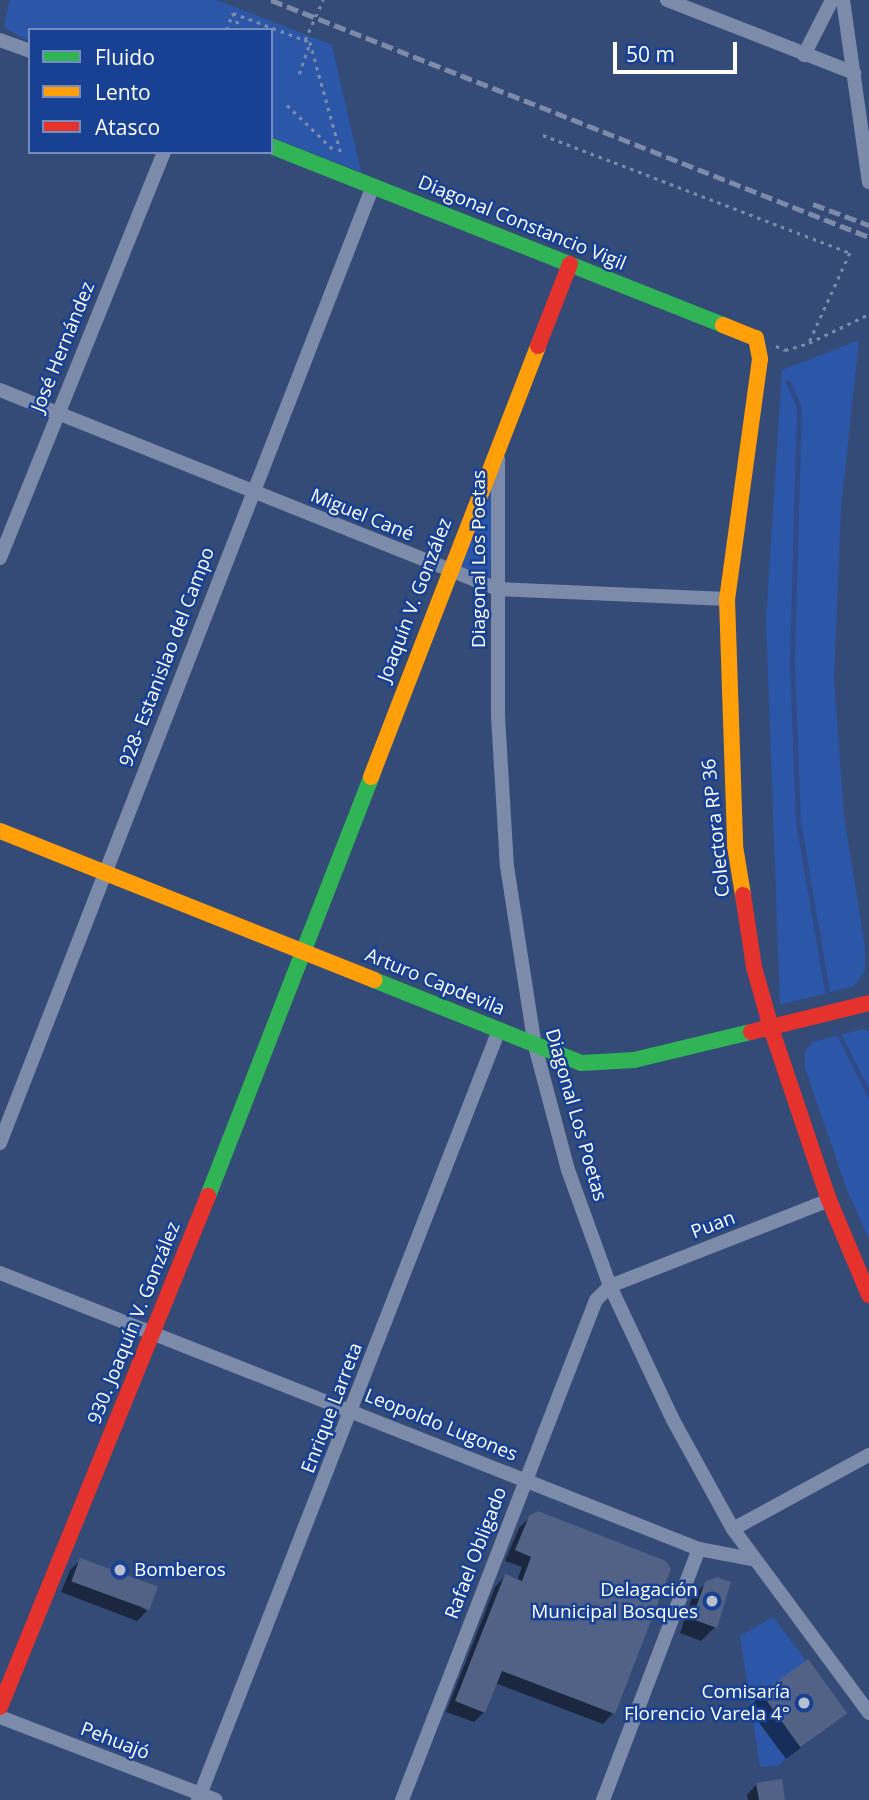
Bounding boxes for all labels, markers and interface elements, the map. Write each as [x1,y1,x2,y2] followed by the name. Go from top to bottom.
[28,28,273,154] legend
[617,28,741,72] scale bar
[626,40,675,68] text: 50 m
[95,43,155,71] text: Fluido
[95,78,151,106] text: Lento
[95,113,160,141] text: Atasco
[415,171,629,275] street label: Diagonal Constancio Vigil
[26,278,100,416] street label: José Hernández
[468,470,490,648] street label: Diagonal Los Poetas
[307,484,417,546] street label: Miguel Cané
[373,515,457,685] street label: Joaquín V. González
[115,544,219,770] street label: 928- Estanislao del Campo
[697,758,735,898] street label: Colectora RP 36
[362,944,508,1020] street label: Arturo Capdevila
[540,1026,612,1204] street label: Diagonal Los Poetas
[688,1206,738,1244] street label: Puan
[83,1218,185,1428] street label: 930. Joaquín V. González
[297,1340,367,1476] street label: Enrique Larreta
[361,1384,521,1466] street label: Leopoldo Lugones
[440,1484,512,1622] street label: Rafael Obligado
[134,1559,226,1581] place label: Bomberos
[112,1562,128,1578] marker: Bomberos
[531,1579,698,1623] place label: Delagación Municipal Bosques
[704,1593,720,1609] marker: Delagación Municipal Bosques
[624,1681,790,1725] place label: Comisaría Florencio Varela 4°
[796,1695,812,1711] marker: Comisaría Florencio Varela 4°
[77,1717,153,1765] street label: Pehuajó

